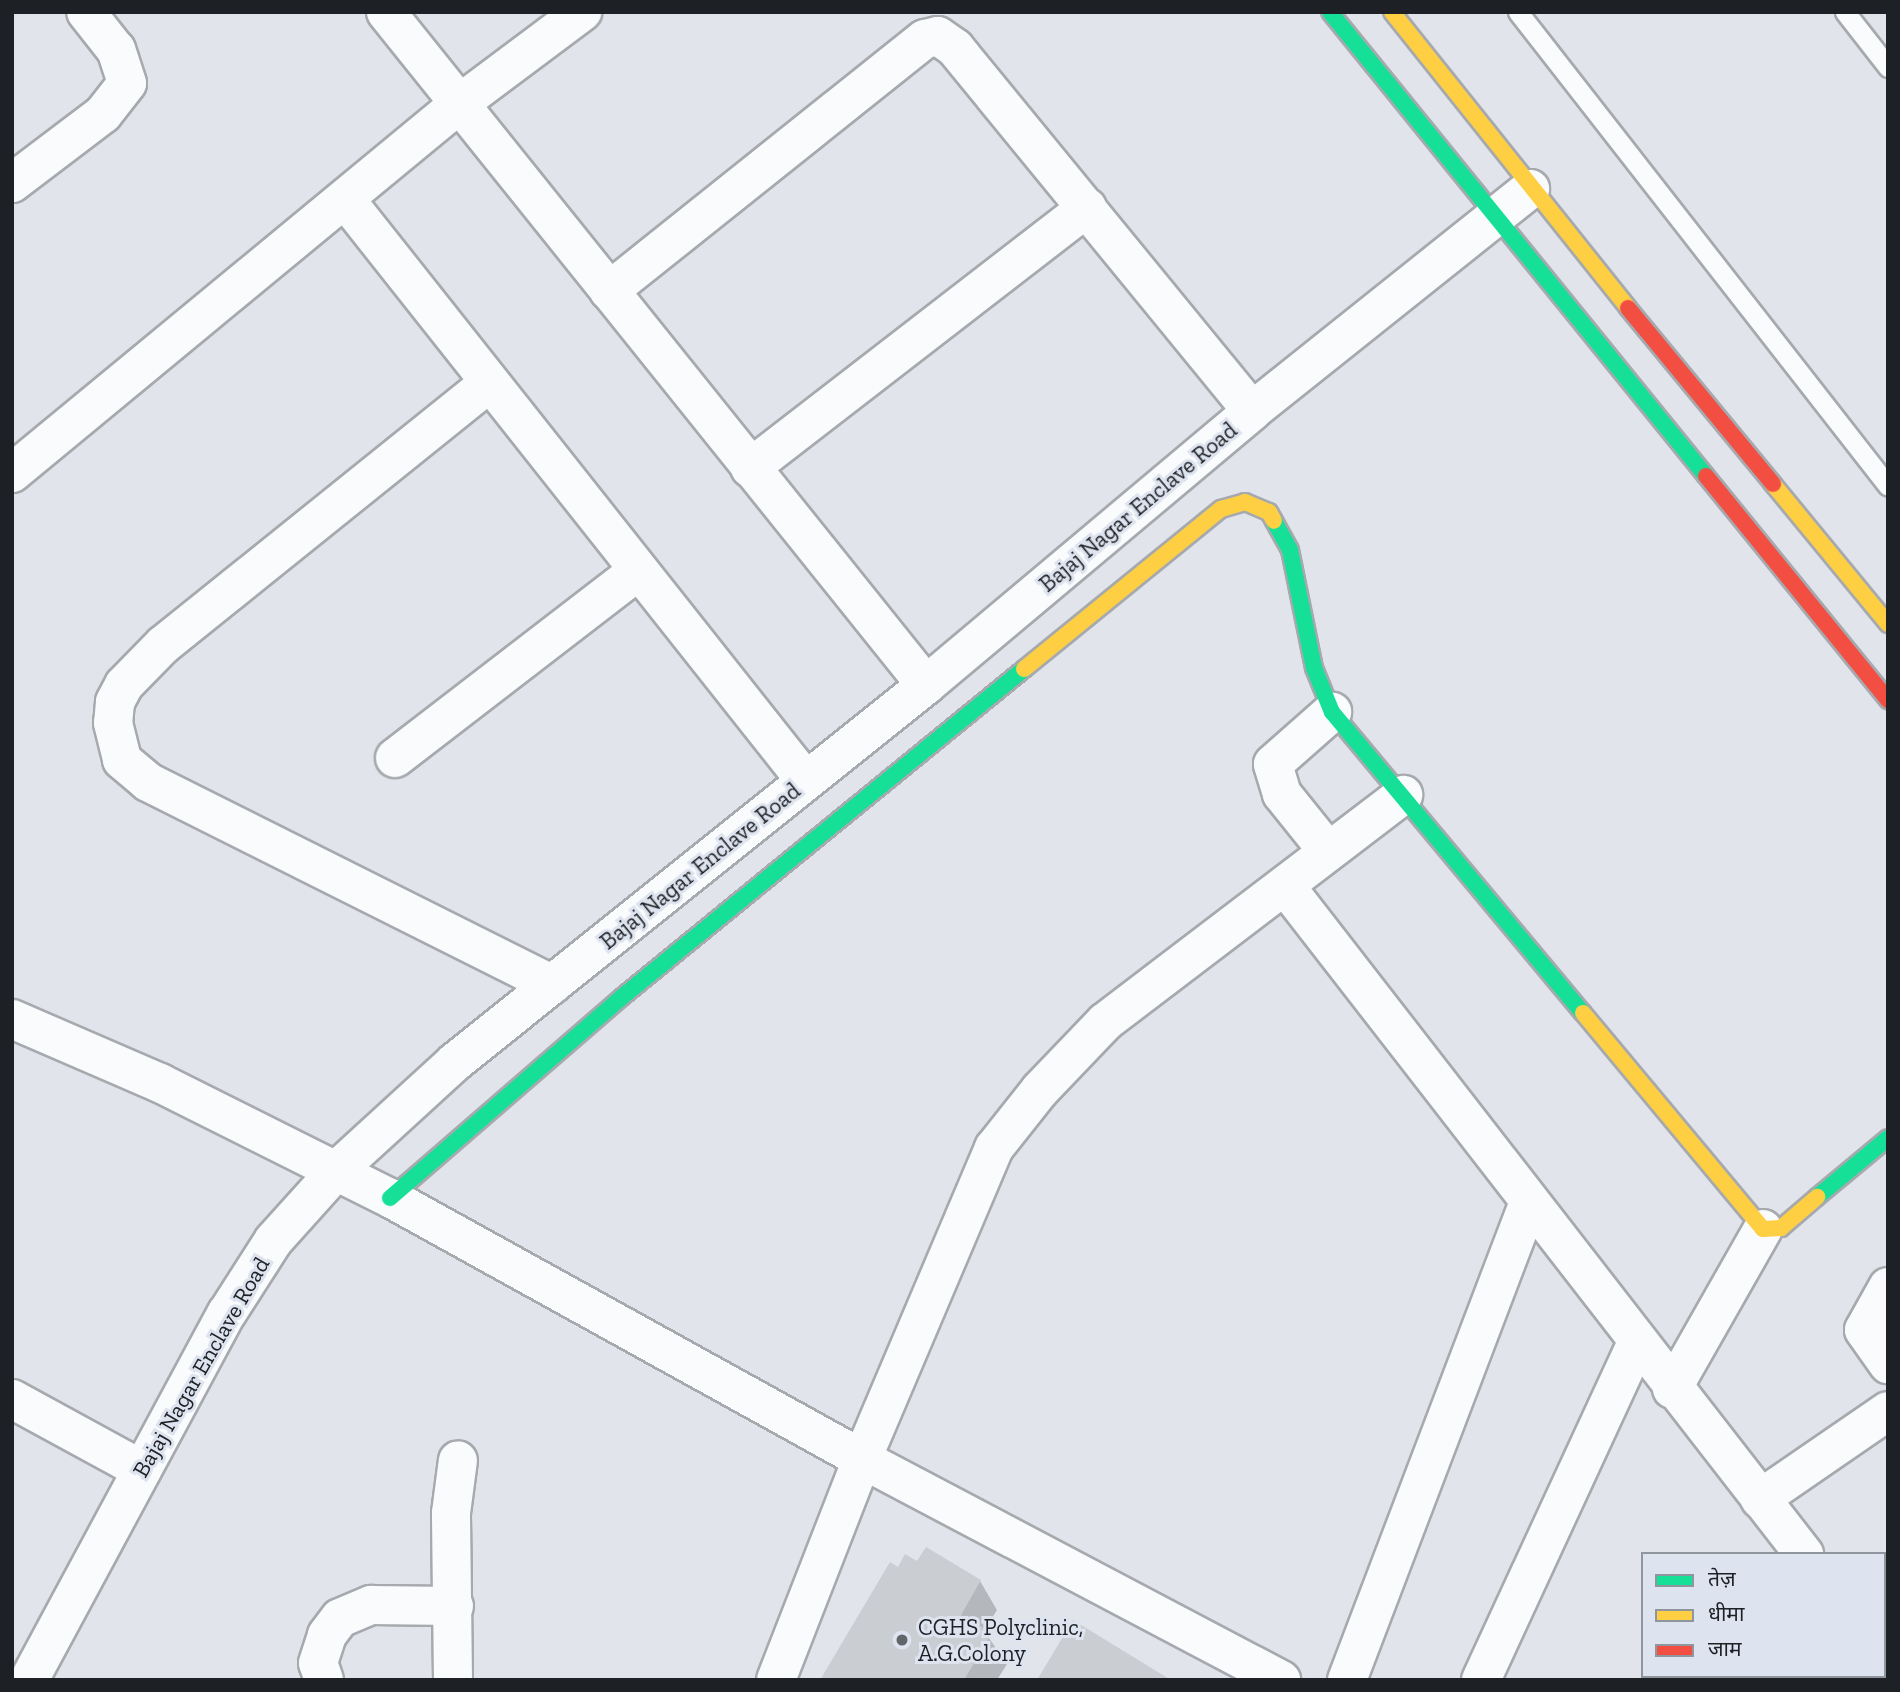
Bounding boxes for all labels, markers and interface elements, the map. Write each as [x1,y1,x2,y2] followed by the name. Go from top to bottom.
[1033,416,1243,598] street label: Bajaj Nagar Enclave Road
[594,777,806,955] street label: Bajaj Nagar Enclave Road
[127,1252,275,1482] street label: Bajaj Nagar Enclave Road
[1641,1552,1886,1678] legend
[1708,1566,1736,1591] text: तेज़
[1708,1601,1744,1626] text: धीमा
[918,1613,1083,1667] place label: CGHS Polyclinic, A.G.Colony
[892,1630,912,1650] marker: CGHS Polyclinic, A.G.Colony
[1708,1636,1742,1661] text: जाम

